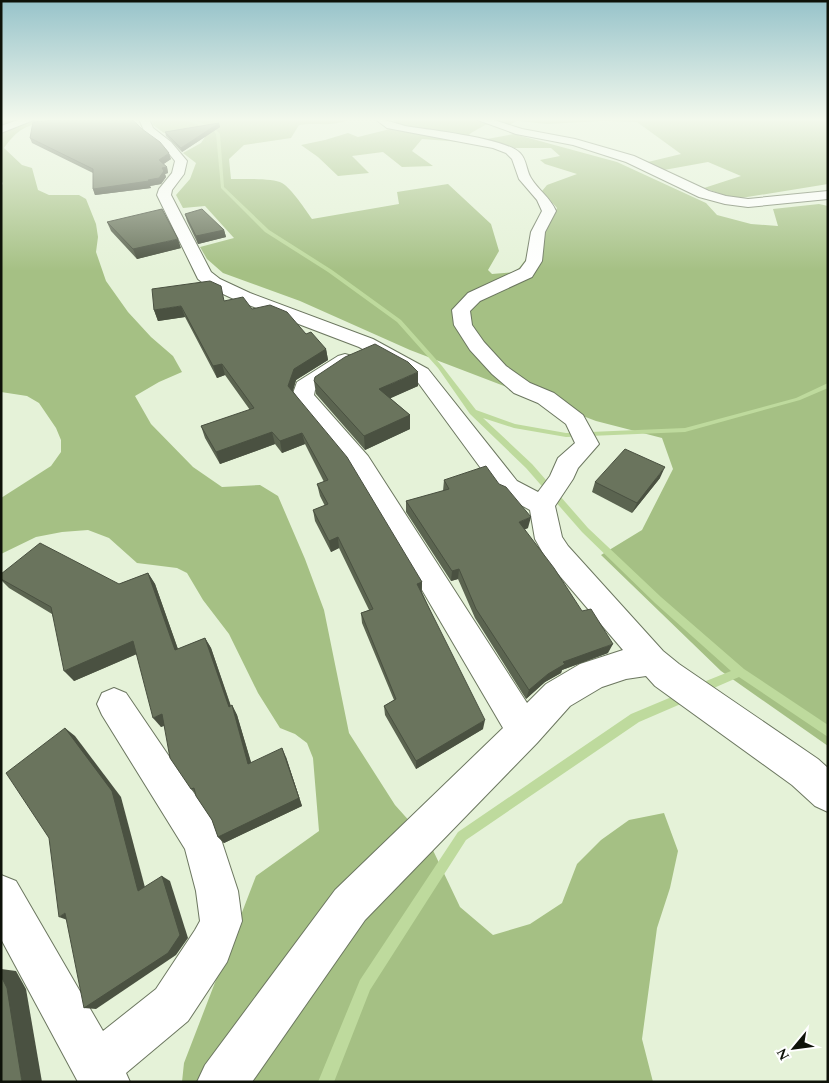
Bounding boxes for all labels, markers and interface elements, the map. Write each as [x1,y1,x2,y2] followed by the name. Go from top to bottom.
[769,1023,819,1073] north arrow
[771,1044,795,1064] text: N

